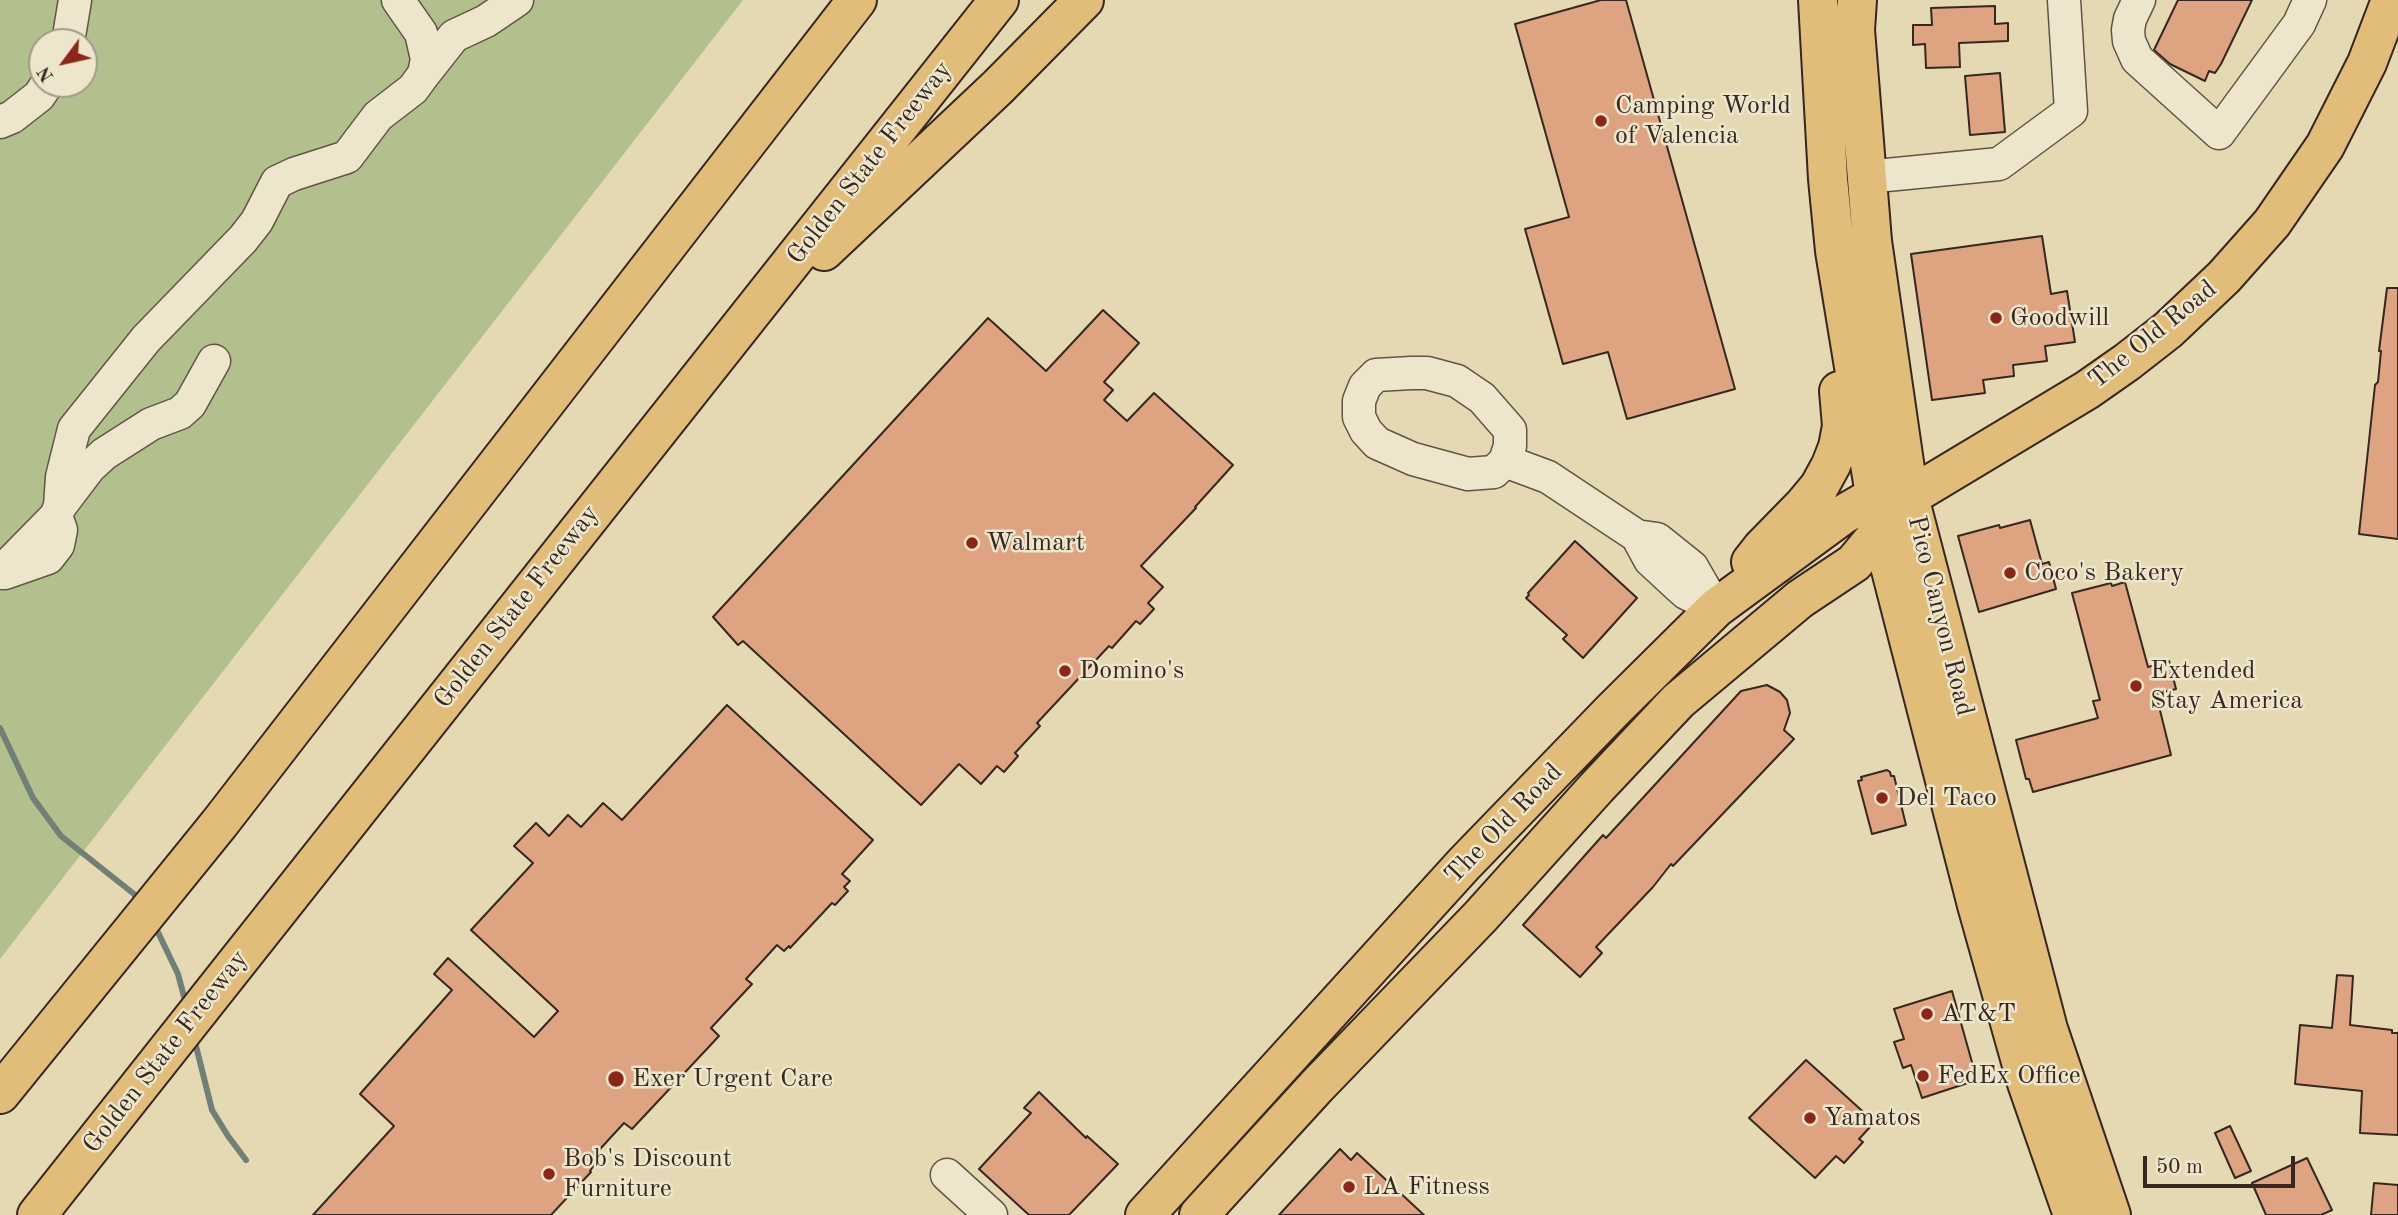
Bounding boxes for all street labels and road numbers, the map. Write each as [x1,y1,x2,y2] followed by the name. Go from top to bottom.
[781,55,959,271] street label: Golden State Freeway
[2083,274,2223,396] street label: The Old Road
[428,499,606,715] street label: Golden State Freeway
[1900,513,1980,719] street label: Pico Canyon Road
[1439,757,1569,891] street label: The Old Road
[77,944,255,1160] street label: Golden State Freeway

